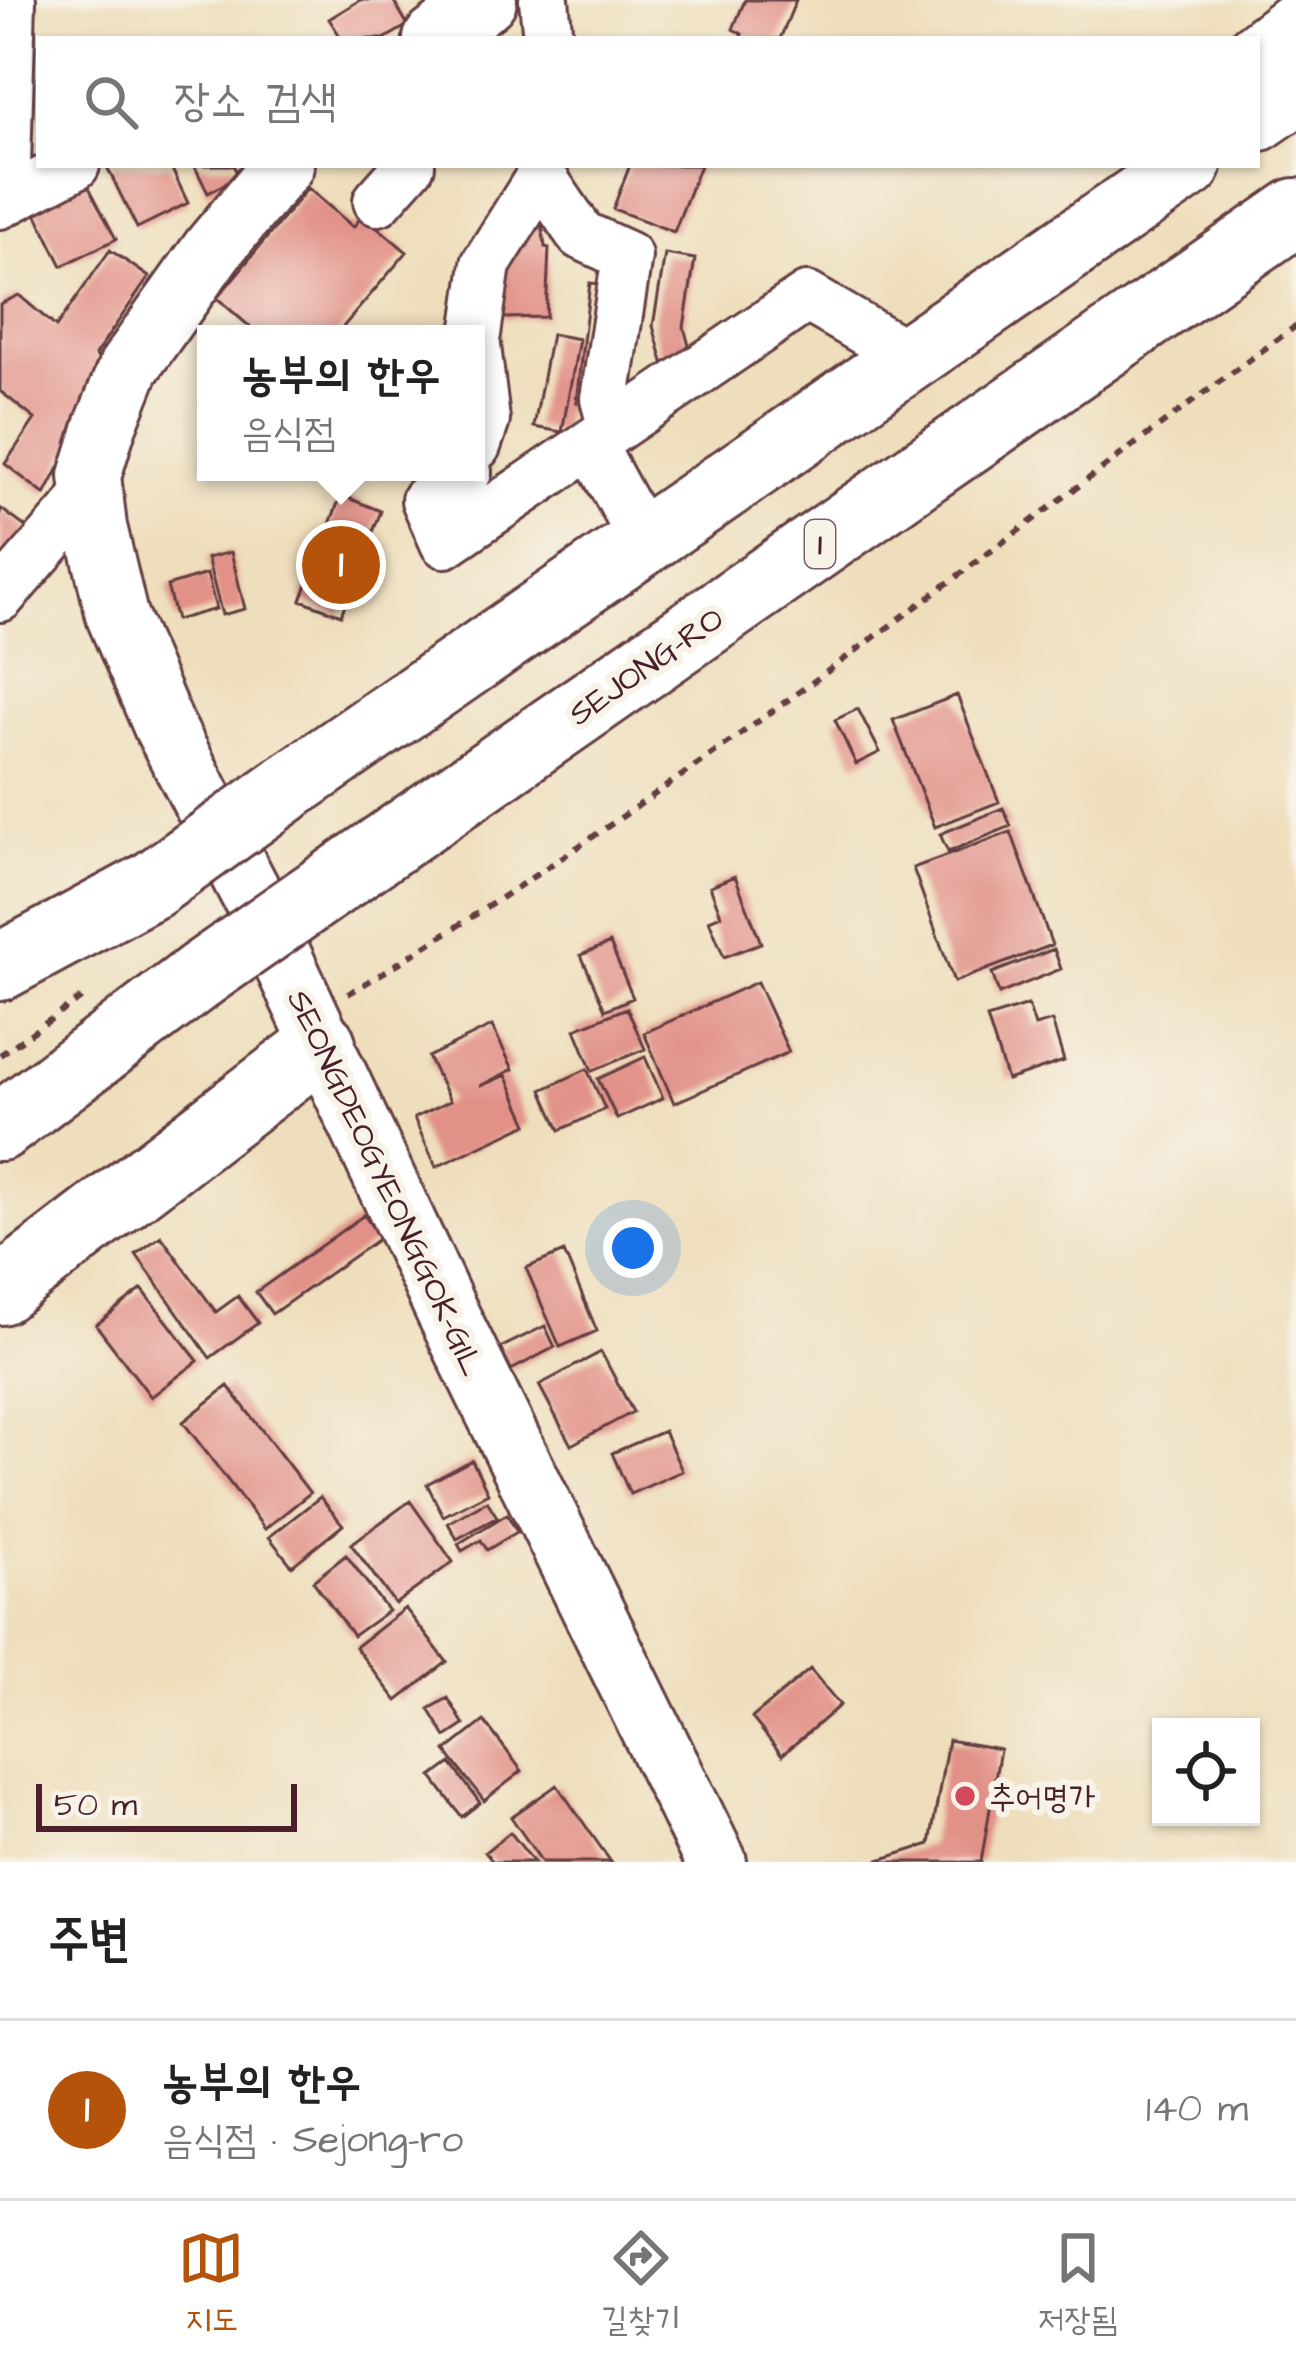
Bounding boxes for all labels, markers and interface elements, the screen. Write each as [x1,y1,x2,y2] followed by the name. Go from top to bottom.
[36,36,1260,168] search box
[78,69,144,135] icon: search
[174,71,337,133] text: 장소 검색
[197,325,485,481] popup
[241,345,441,407] text: 농부의 한우
[241,407,336,461] text: 음식점
[302,520,380,610] pin: 1
[805,520,835,568] road number: 1
[559,596,733,737] street label: SEJONG-RO
[275,982,495,1383] street label: SEONGDEOGYEONGGOK-GIL
[603,1218,663,1278] your location
[1152,1718,1260,1826] map controls
[1152,1718,1260,1826] button: locate
[989,1775,1096,1821] place label: 추어명가
[36,1778,297,1831] scale bar
[54,1782,137,1828] text: 50 m
[952,1783,978,1809] marker: 추어명가
[48,1905,130,1976] text: 주변
[162,2052,361,2114] text: 농부의 한우
[85,2083,90,2137] text: 1
[1146,2083,1248,2137] text: 140 m
[162,2114,463,2168] text: 음식점 · Sejong-ro
[178,2225,244,2343] tab: 지도
[601,2225,681,2343] tab: 길찾기
[1038,2225,1118,2343] tab: 저장됨

